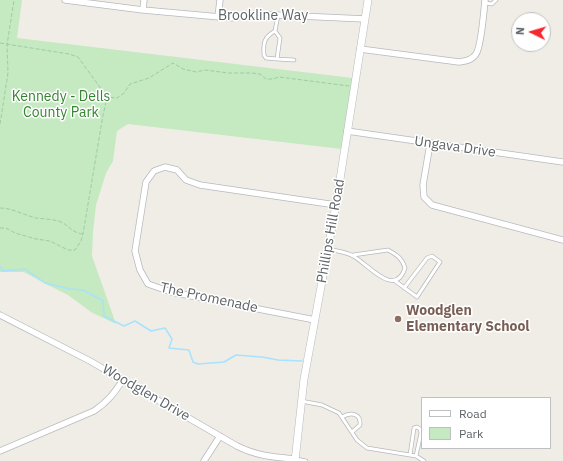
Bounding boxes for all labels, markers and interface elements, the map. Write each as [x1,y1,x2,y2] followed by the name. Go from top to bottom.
[218,8,308,24] street label: Brookline Way
[511,12,551,52] north arrow
[513,26,527,36] text: N
[12,89,110,122] park label: Kennedy - Dells County Park
[413,133,497,161] street label: Ungava Drive
[314,178,348,284] street label: Phillips Hill Road
[159,279,259,317] street label: The Promenade
[406,303,530,336] place label: Woodglen Elementary School
[393,314,403,324] marker: Woodglen Elementary School
[99,361,193,425] street label: Woodglen Drive
[421,397,551,449] legend
[459,406,487,421] text: Road
[459,426,483,441] text: Park

